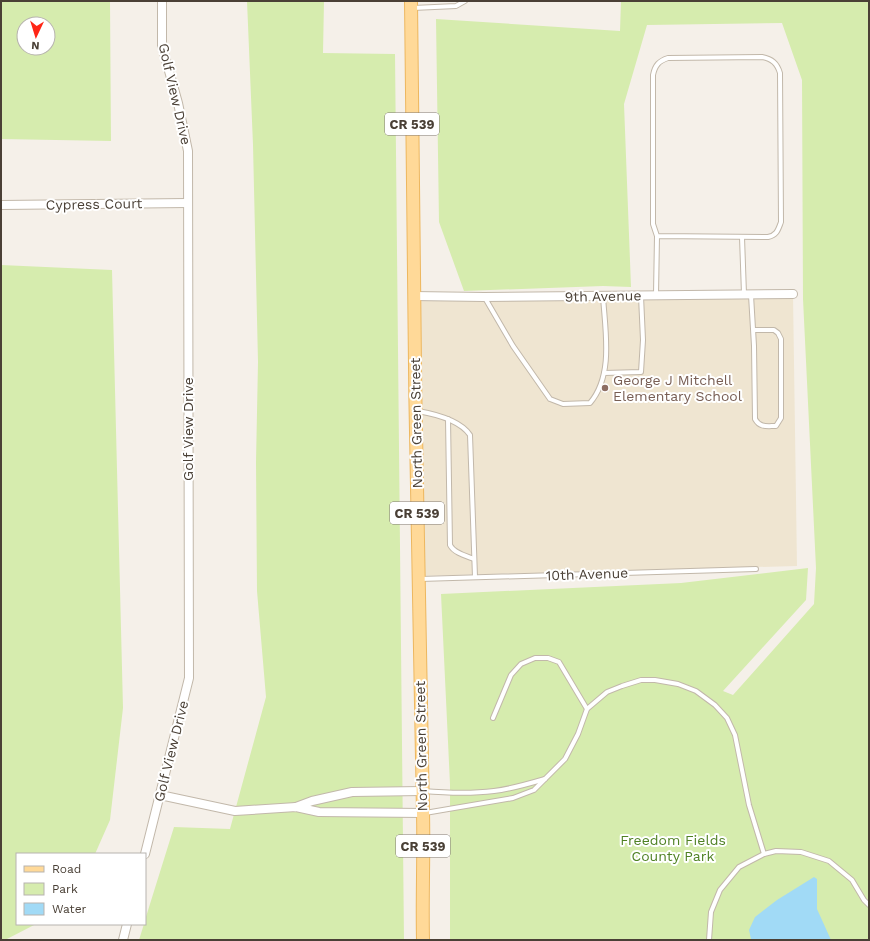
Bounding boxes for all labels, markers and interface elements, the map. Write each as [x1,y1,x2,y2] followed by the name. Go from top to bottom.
[16,16,56,56] north arrow
[31,39,40,52] text: N
[156,42,194,146] street label: Golf View Drive
[385,113,439,135] road number: CR 539
[46,195,143,213] street label: Cypress Court
[564,287,642,305] street label: 9th Avenue
[407,357,425,488] street label: North Green Street
[613,372,743,404] place label: George J Mitchell Elementary School
[180,377,196,481] street label: Golf View Drive
[600,383,610,393] marker: George J Mitchell Elementary School
[390,502,444,524] road number: CR 539
[546,565,628,583] street label: 10th Avenue
[412,680,430,811] street label: North Green Street
[151,699,191,803] street label: Golf View Drive
[620,832,726,864] park label: Freedom Fields County Park
[396,835,450,857] road number: CR 539
[16,853,146,925] legend
[52,862,81,876] text: Road
[52,882,78,896] text: Park
[52,902,87,916] text: Water

